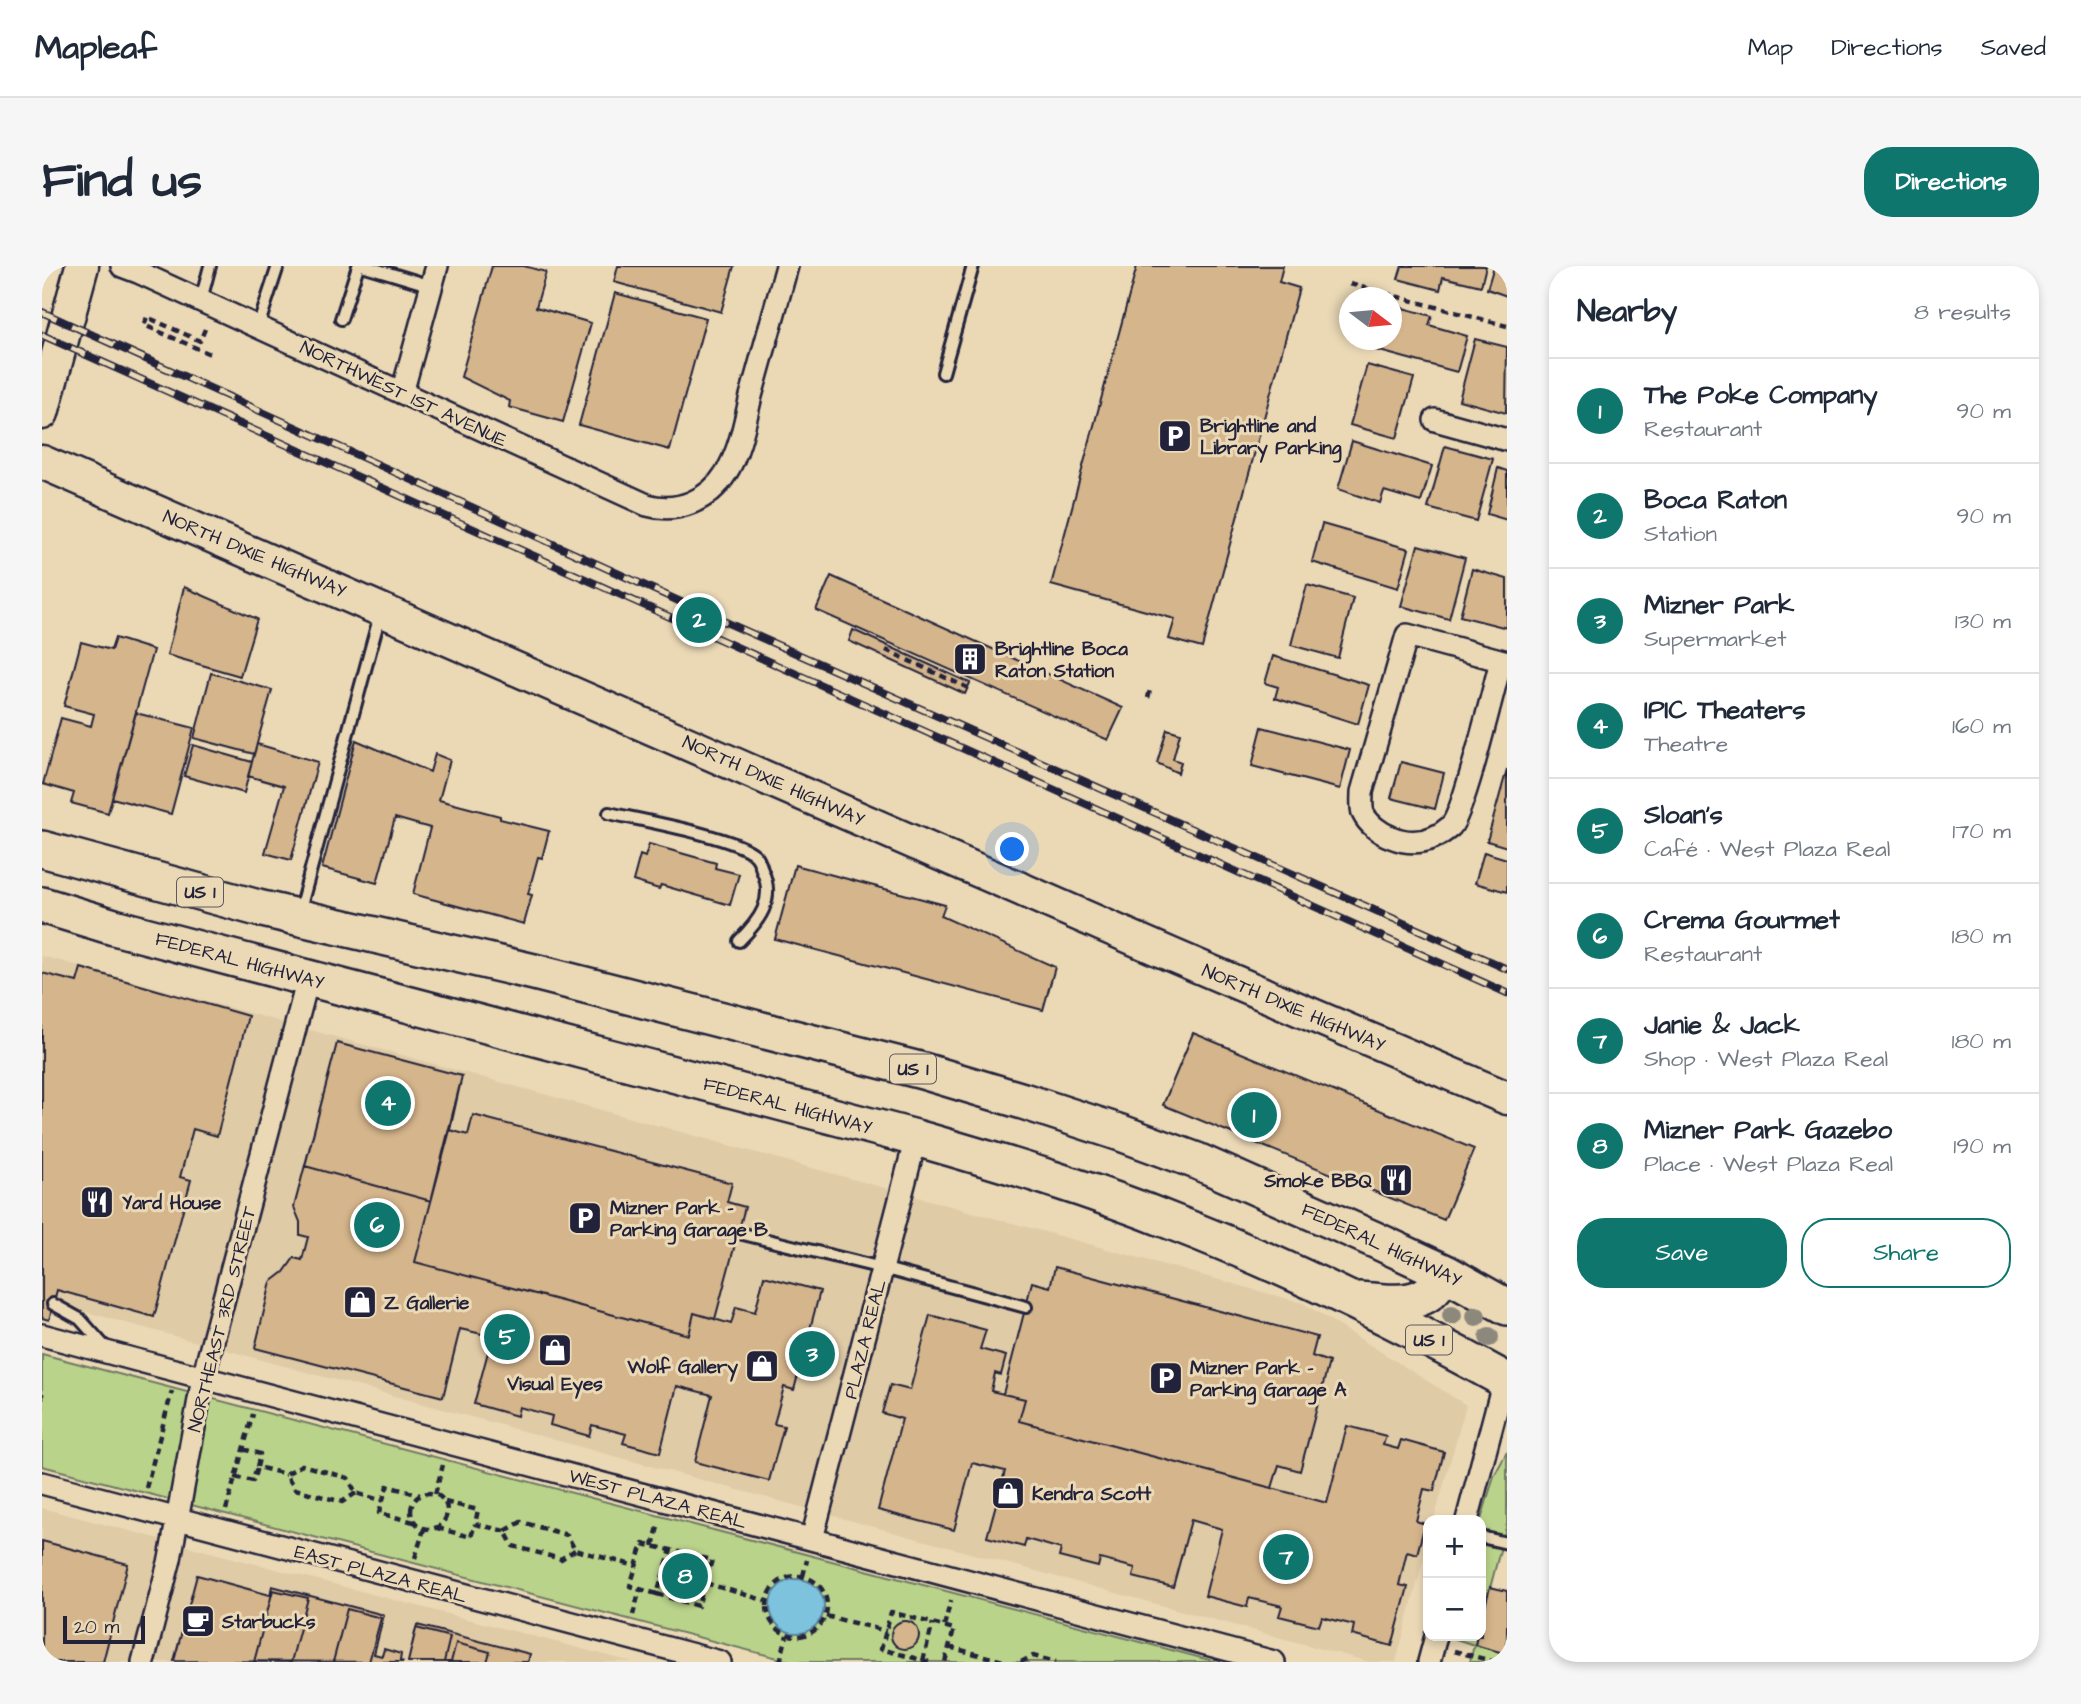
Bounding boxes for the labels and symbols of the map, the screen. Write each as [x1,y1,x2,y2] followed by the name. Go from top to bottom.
[1339,287,1402,350] north arrow
[295,334,511,454] street label: NORTHWEST 1ST AVENUE
[1200,413,1342,463] place label: Brightline and Library Parking
[1156,417,1194,455] parking icon: Brightline and Library Parking
[159,504,350,605] street label: NORTH DIXIE HIGHWAY
[676,594,722,646] pin: 2
[995,636,1128,685] place label: Brightline Boca Raton Station
[951,640,989,678] building icon: Brightline Boca Raton Station
[678,729,869,834] street label: NORTH DIXIE HIGHWAY
[995,832,1029,866] your location
[177,878,223,906] road number: US 1
[152,926,327,997] street label: FEDERAL HIGHWAY
[1198,958,1389,1059] street label: NORTH DIXIE HIGHWAY
[890,1054,936,1084] road number: US 1
[700,1071,875,1142] street label: FEDERAL HIGHWAY
[365,1077,411,1129] pin: 4
[1231,1089,1277,1141] pin: 1
[1377,1161,1415,1199] restaurant icon: Smoke BBQ
[1263,1168,1372,1195] place label: Smoke BBQ
[78,1183,116,1221] restaurant icon: Yard House
[122,1190,222,1217] place label: Yard House
[610,1195,768,1245] place label: Mizner Park - Parking Garage B
[1297,1196,1466,1294] street label: FEDERAL HIGHWAY
[354,1199,400,1251] pin: 6
[566,1199,604,1237] parking icon: Mizner Park - Parking Garage B
[181,1204,264,1435] street label: NORTHEAST 3RD STREET
[838,1277,893,1402] street label: PLAZA REAL
[341,1283,379,1321] shop icon: Z Gallerie
[384,1290,470,1317] place label: Z Gallerie
[484,1311,530,1363] pin: 5
[1406,1325,1452,1354] road number: US 1
[789,1328,835,1380] pin: 3
[536,1331,574,1369] shop icon: Visual Eyes
[743,1347,781,1385] shop icon: Wolf Gallery
[627,1354,739,1382] place label: Wolf Gallery
[1190,1355,1347,1405] place label: Mizner Park - Parking Garage A
[1147,1359,1185,1397] parking icon: Mizner Park - Parking Garage A
[506,1371,603,1399] place label: Visual Eyes
[566,1463,749,1536] street label: WEST PLAZA REAL
[989,1474,1027,1512] shop icon: Kendra Scott
[1032,1481,1151,1508] place label: Kendra Scott
[1263,1531,1309,1583] pin: 7
[291,1538,470,1610] street label: EAST PLAZA REAL
[662,1550,708,1602] pin: 8
[179,1602,217,1640] cafe icon: Starbucks
[221,1609,316,1636] place label: Starbucks
[63,1613,145,1645] scale bar

